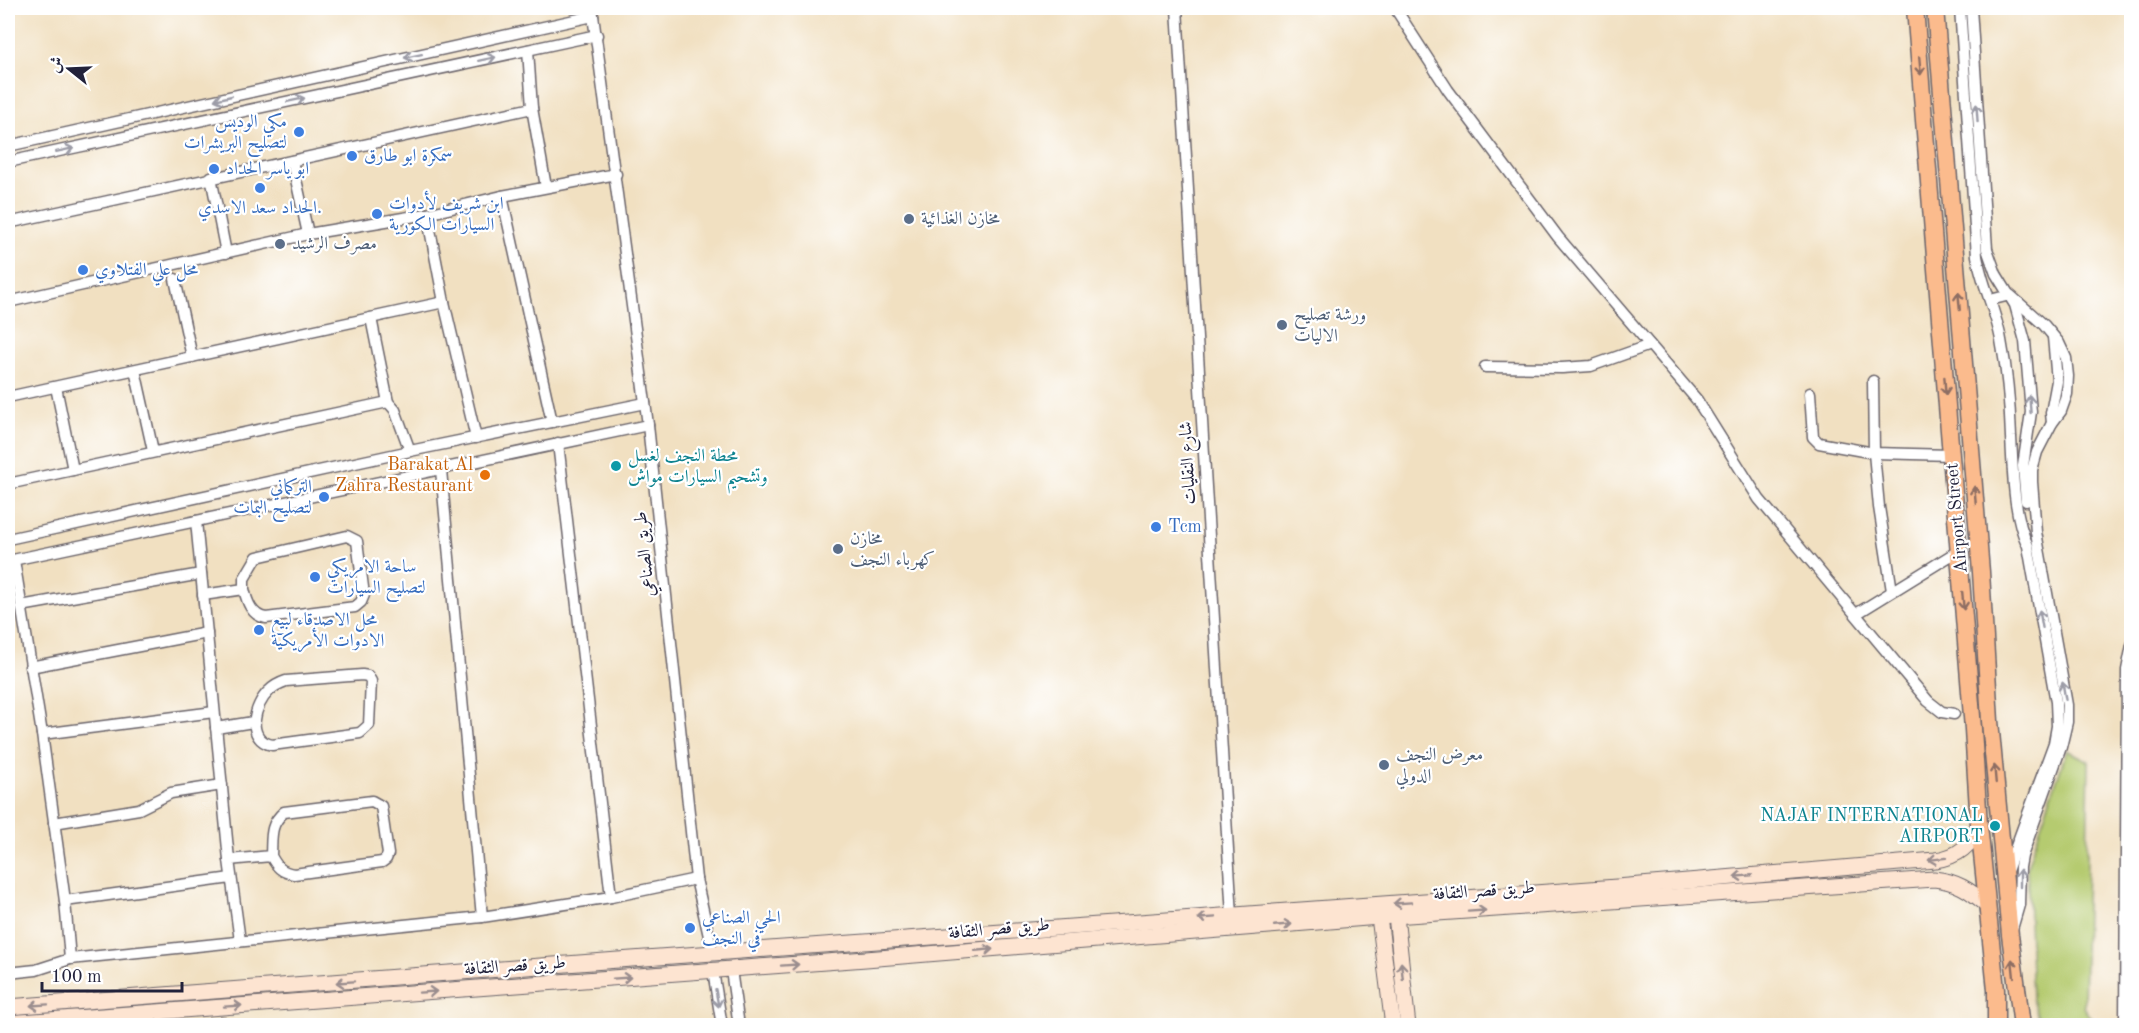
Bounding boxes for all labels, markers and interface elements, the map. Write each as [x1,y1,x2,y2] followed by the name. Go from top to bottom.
[39,39,99,99] north arrow
[404,51,423,62] one-way arrow
[477,52,496,64] one-way arrow
[47,55,67,75] text: ش
[1915,55,1926,75] one-way arrow
[213,93,232,105] one-way arrow
[286,94,306,105] one-way arrow
[1971,104,1982,124] one-way arrow
[184,112,287,158] place label: مكي الوديس لتصليح البريشرات
[292,125,306,139] marker: مكي الوديس لتصليح البريشرات
[54,144,74,155] one-way arrow
[364,146,453,167] place label: سمكرة ابو طارق
[345,149,359,163] marker: سمكرة ابو طارق
[226,160,309,180] place label: ابو ياسر الحداد
[207,162,221,176] marker: ابو ياسر الحداد
[253,181,267,195] marker: الحداد سعد الاسدي.
[389,190,504,235] place label: ابن شريف لأدوات السيارات الكورية
[198,199,322,222] place label: الحداد سعد الاسدي.
[370,207,384,221] marker: ابن شريف لأدوات السيارات الكورية
[921,210,1000,229] place label: مخازن الغذائية
[902,212,916,226] marker: مخازن الغذائية
[292,235,377,255] place label: مصرف الرشيد
[273,237,287,251] marker: مصرف الرشيد
[95,261,198,286] place label: محل علي الفتلاوي
[76,263,90,277] marker: محل علي الفتلاوي
[1953,291,1964,311] one-way arrow
[1294,306,1366,345] place label: ورشة تصليح الاليات
[1275,318,1289,332] marker: ورشة تصليح الاليات
[1940,375,1951,395] one-way arrow
[2024,395,2035,415] one-way arrow
[1177,421,1204,505] street label: شارع النقليات
[628,447,768,494] place label: محطة النجف لغسل وتشحيم السيارات مواش
[335,456,473,495] place label: Barakat Al Zahra Restaurant
[609,459,623,473] marker: محطة النجف لغسل وتشحيم السيارات مواش
[1943,462,1971,574] street label: Airport Street
[478,468,492,482] marker: Barakat Al Zahra Restaurant
[233,477,312,523] place label: التركماني لتصليح البمات
[1969,486,1980,506] one-way arrow
[317,490,331,504] marker: التركماني لتصليح البمات
[632,510,663,598] street label: طريق الصناعي
[1168,518,1202,536] place label: Tcm
[1149,520,1163,534] marker: Tcm
[850,530,935,571] place label: مخازن كهرباء النجف
[831,542,845,556] marker: مخازن كهرباء النجف
[327,557,426,603] place label: ساحة الامريكي لتصليح السيارات
[308,570,322,584] marker: ساحة الامريكي لتصليح السيارات
[1957,591,1968,611] one-way arrow
[2036,610,2047,630] one-way arrow
[271,611,384,653] place label: محل الاصدقاء لبيع الادوات الأمريكية
[252,623,266,637] marker: محل الاصدقاء لبيع الادوات الأمريكية
[2059,682,2070,702] one-way arrow
[1396,746,1483,790] place label: معرض النجف الدولي
[1377,758,1391,772] marker: معرض النجف الدولي
[1989,764,2000,784] one-way arrow
[1760,807,1983,846] place label: NAJAF INTERNATIONAL AIRPORT
[1988,819,2002,833] marker: NAJAF INTERNATIONAL AIRPORT
[1927,854,1947,865] one-way arrow
[2014,869,2026,889] one-way arrow
[1733,871,1753,882] one-way arrow
[1433,878,1536,906] street label: طريق قصر الثقافة
[1392,898,1412,909] one-way arrow
[1467,905,1487,916] one-way arrow
[702,909,781,953] place label: الحي الصناعي في النجف
[1198,913,1218,924] one-way arrow
[947,916,1051,944] street label: طريق قصر الثقافة
[1272,919,1292,930] one-way arrow
[683,921,697,935] marker: الحي الصناعي في النجف
[973,944,993,955] one-way arrow
[464,953,567,981] street label: طريق قصر الثقافة
[42,955,182,993] scale bar
[2007,958,2018,978] one-way arrow
[779,959,799,970] one-way arrow
[1396,961,1407,981] one-way arrow
[51,968,102,986] text: 100 m
[612,972,632,983] one-way arrow
[335,976,355,987] one-way arrow
[417,986,437,997] one-way arrow
[712,988,723,1008] one-way arrow
[30,1000,50,1011] one-way arrow
[223,1001,243,1012] one-way arrow

